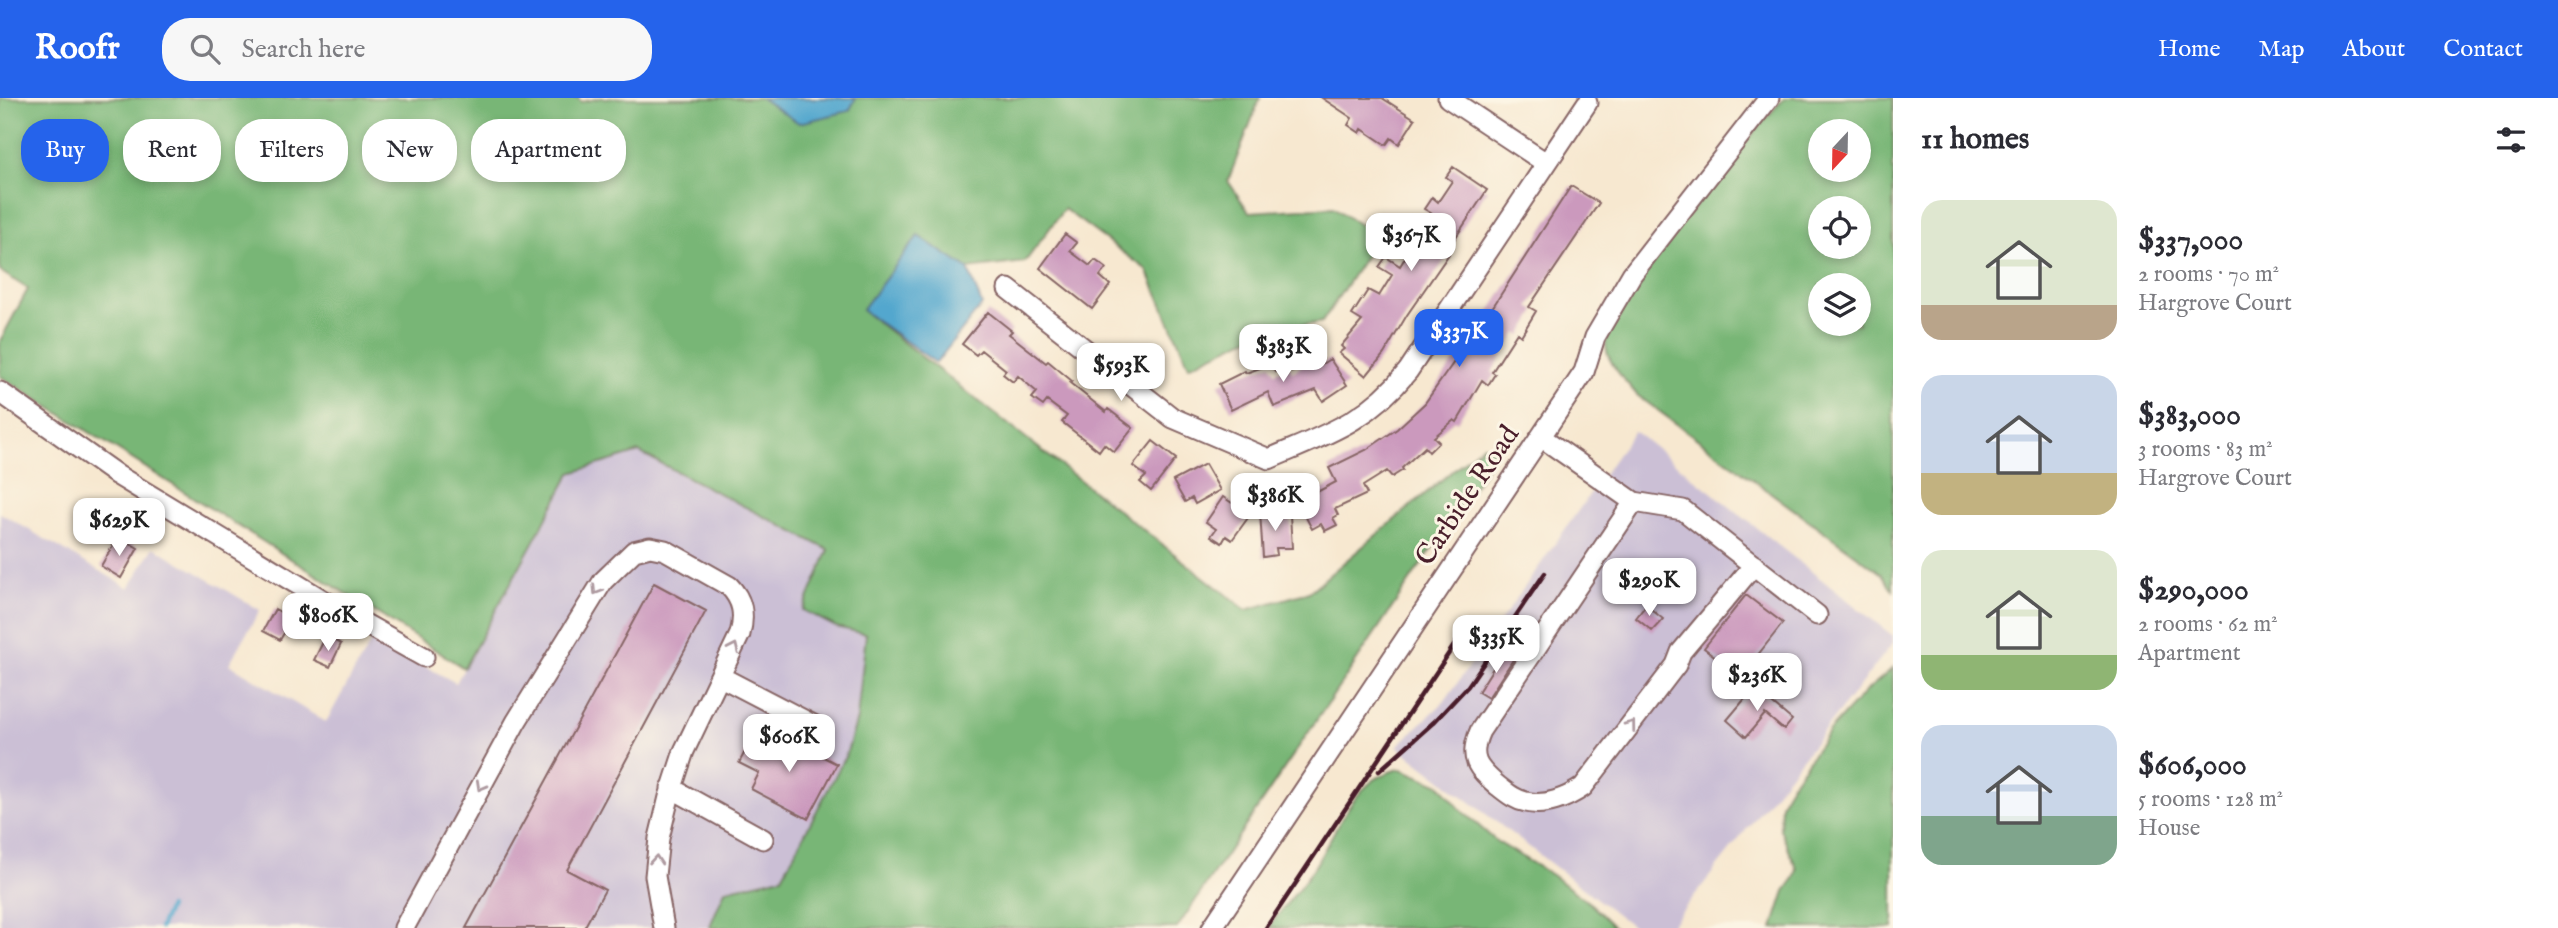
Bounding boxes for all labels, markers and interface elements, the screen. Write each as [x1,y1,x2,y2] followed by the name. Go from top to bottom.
[162,18,652,81] search box
[35,28,120,70] text: Roofr
[186,30,224,68] icon: search
[242,33,365,66] text: Search here
[2158,34,2221,65] text: Home
[2259,34,2305,65] text: Map
[2343,34,2405,65] text: About
[2443,34,2523,65] text: Contact
[21,119,109,182] chip: Buy
[123,119,221,182] chip: Rent
[235,119,348,182] chip: Filters
[362,119,457,182] chip: New
[471,119,626,182] chip: Apartment
[1808,119,1871,182] north arrow
[1808,119,1871,336] map controls
[1921,121,2029,159] text: 11 homes
[2492,121,2530,159] icon: filters
[1808,196,1871,259] button: locate
[1362,214,1460,273] pin: $367K
[1382,221,1440,250] text: $367K
[2138,222,2243,260] text: $337,000
[1977,228,2061,312] icon: home
[2138,260,2279,289] text: 2 rooms · 70 m²
[1808,273,1871,336] button: layers
[2138,289,2292,318] text: Hargrove Court
[1410,310,1508,369] pin: $337K
[1430,317,1488,346] text: $337K
[1234,324,1332,384] pin: $383K
[1255,332,1311,361] text: $383K
[1072,344,1170,403] pin: $593K
[1093,351,1149,380] text: $593K
[2138,397,2241,435] text: $383,000
[1977,403,2061,487] icon: home
[1408,419,1528,573] street label: Carbide Road
[2138,435,2273,464] text: 3 rooms · 83 m²
[2138,464,2292,493] text: Hargrove Court
[1226,474,1324,533] pin: $386K
[1247,481,1303,510] text: $386K
[70,498,168,558] pin: $629K
[89,506,149,535] text: $629K
[1600,559,1698,618] pin: $290K
[1618,566,1680,595] text: $290K
[2138,572,2249,610] text: $290,000
[1977,578,2061,662] icon: home
[592,583,605,596] one-way arrow
[279,594,377,653] pin: $806K
[298,601,358,630] text: $806K
[2138,610,2278,639] text: 2 rooms · 62 m²
[1447,616,1545,675] pin: $335K
[1469,623,1523,652] text: $335K
[2138,639,2241,668] text: Apartment
[726,643,740,655] one-way arrow
[1708,654,1806,713] pin: $236K
[1728,661,1786,690] text: $236K
[740,714,838,774] pin: $606K
[1623,720,1635,733] one-way arrow
[759,722,819,751] text: $606K
[2138,747,2247,785] text: $606,000
[1977,753,2061,837] icon: home
[476,779,489,791] one-way arrow
[2138,785,2283,814] text: 5 rooms · 128 m²
[2138,814,2200,843] text: House
[649,855,664,866] one-way arrow

